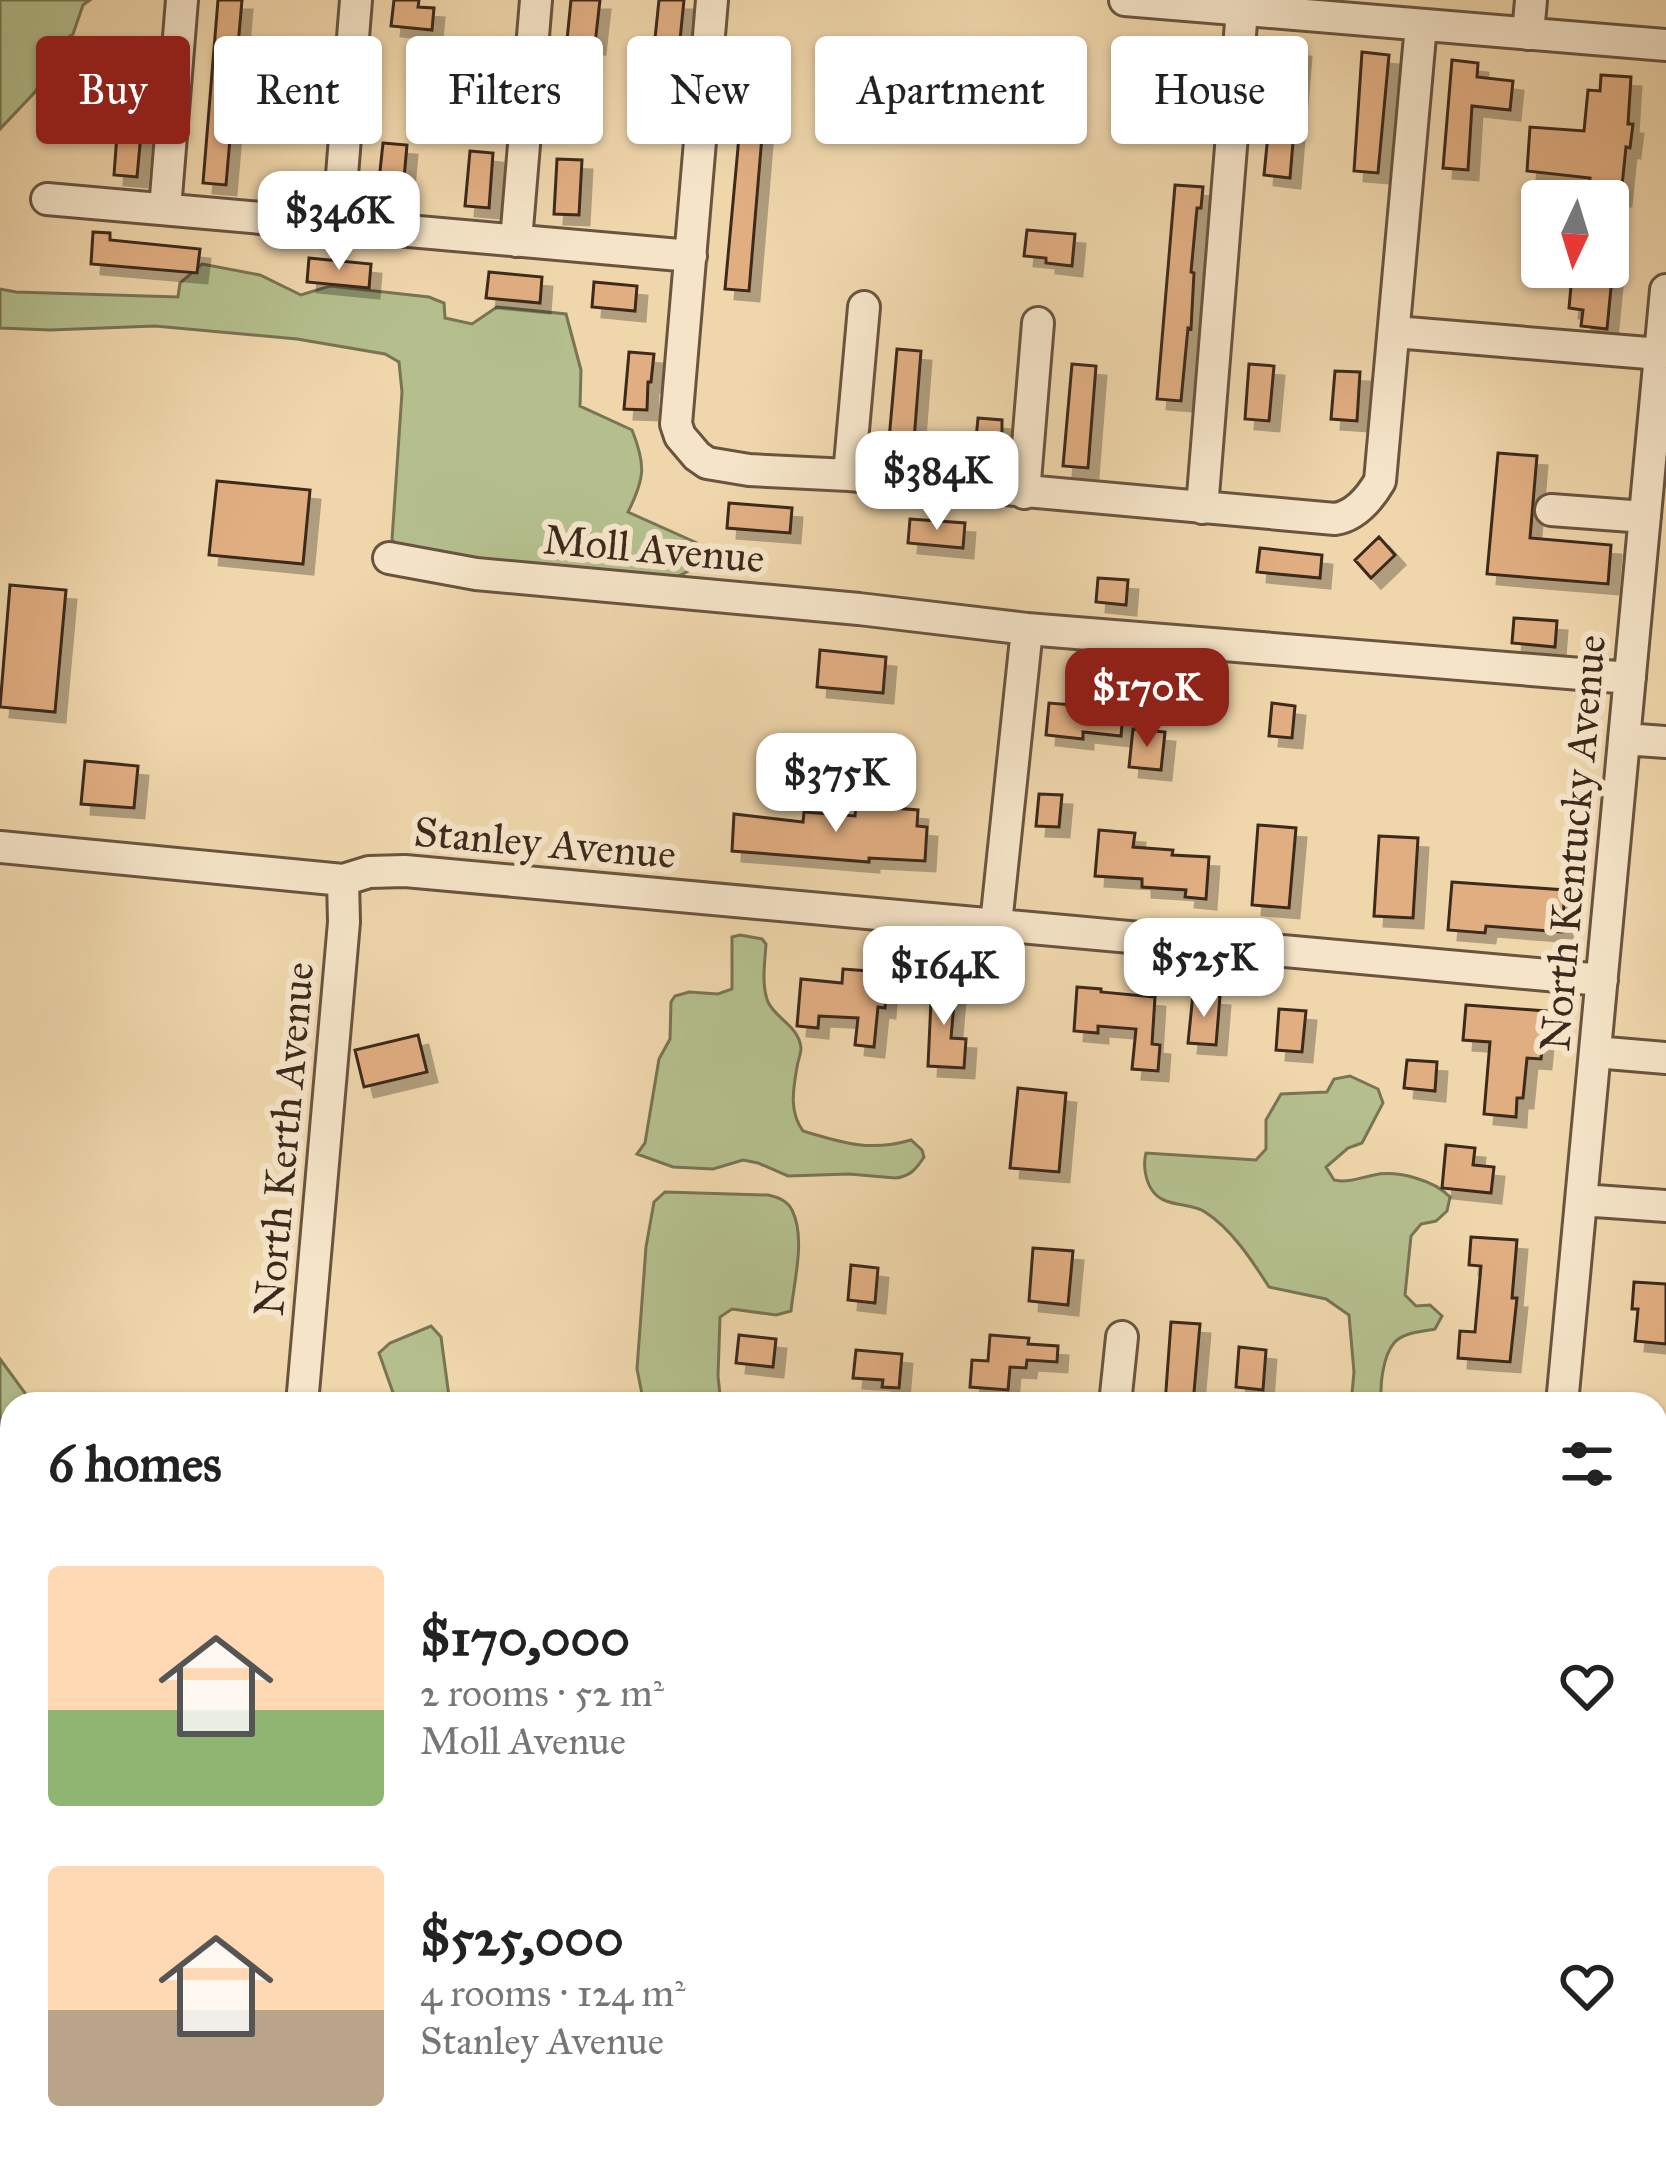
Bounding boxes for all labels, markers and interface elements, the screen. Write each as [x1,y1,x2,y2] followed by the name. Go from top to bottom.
[36,36,190,144] chip: Buy
[214,36,382,144] chip: Rent
[406,36,603,144] chip: Filters
[627,36,791,144] chip: New
[815,36,1087,144] chip: Apartment
[1111,36,1308,144] chip: House
[255,171,423,273] pin: $346K
[1521,180,1629,288] north arrow
[1521,180,1629,288] map controls
[285,186,393,234] text: $346K
[853,431,1021,533] pin: $384K
[882,446,992,494] text: $384K
[541,513,767,585] street label: Moll Avenue
[1529,633,1617,1054] street label: North Kentucky Avenue
[1063,648,1231,750] pin: $170K
[1092,663,1202,711] text: $170K
[752,733,920,835] pin: $375K
[783,748,889,796] text: $375K
[412,806,678,880] street label: Stanley Avenue
[1120,918,1288,1020] pin: $525K
[860,926,1028,1028] pin: $164K
[1151,933,1257,981] text: $525K
[890,941,998,989] text: $164K
[243,960,325,1318] street label: North Kerth Avenue
[1554,1431,1620,1497] icon: filters
[48,1433,222,1495] text: 6 homes
[420,1607,630,1669] text: $170,000
[144,1614,288,1758] icon: home
[1554,1653,1620,1719] icon: heart
[420,1669,664,1717] text: 2 rooms · 52 m²
[420,1717,626,1765] text: Moll Avenue
[420,1907,624,1969] text: $525,000
[144,1914,288,2058] icon: home
[1554,1953,1620,2019] icon: heart
[420,1969,686,2017] text: 4 rooms · 124 m²
[420,2017,664,2065] text: Stanley Avenue

